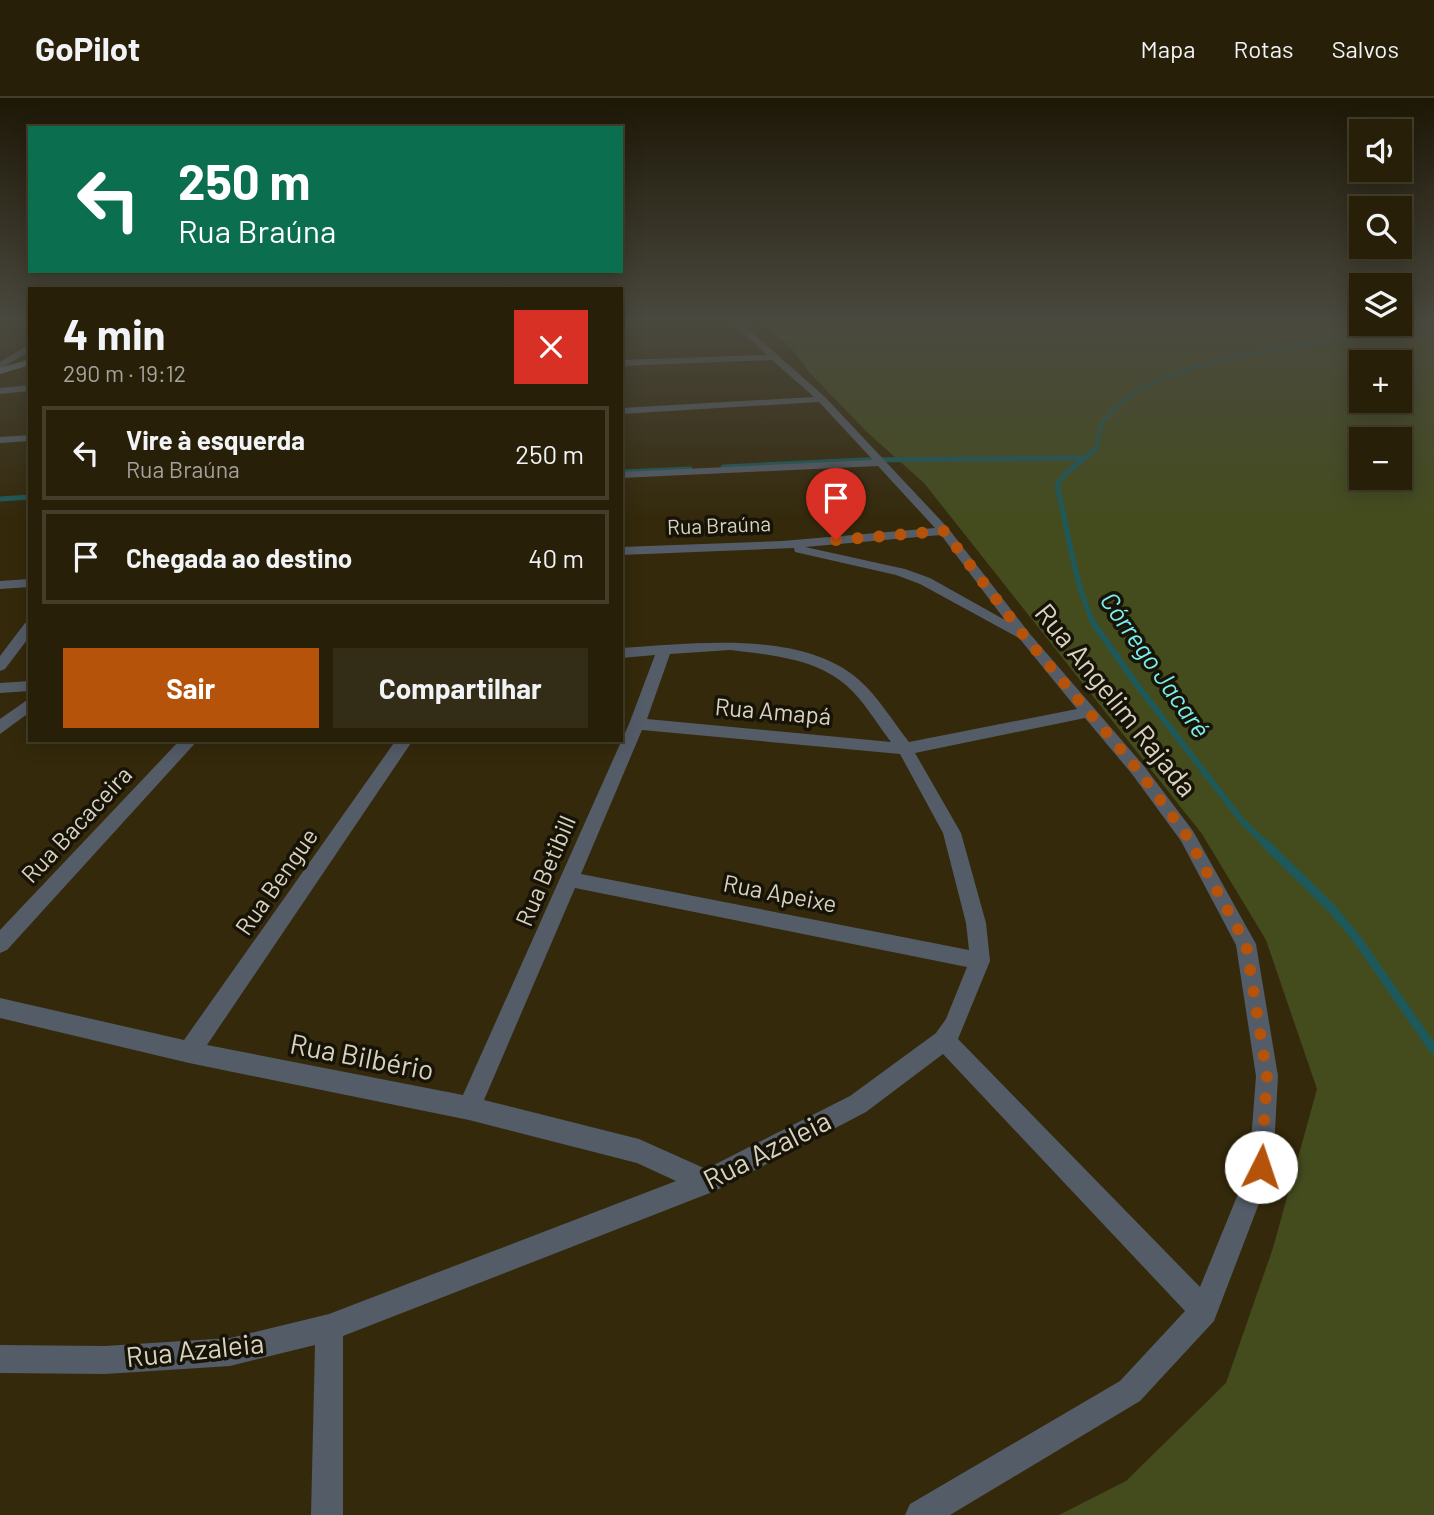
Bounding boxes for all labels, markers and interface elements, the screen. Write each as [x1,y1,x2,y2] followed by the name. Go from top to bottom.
[35,28,140,68] text: GoPilot
[1141,34,1196,63] text: Mapa
[1234,34,1294,63] text: Rotas
[1332,34,1399,63] text: Salvos
[1349,119,1412,490] map controls
[1349,119,1412,182] button: sound
[178,151,311,210] text: 250 m
[63,154,154,245] icon: left
[1349,196,1412,259] button: search
[178,211,336,249] text: Rua Braúna
[1349,273,1412,336] button: layers
[63,308,166,358] text: 4 min
[514,310,588,384] button: close
[1349,350,1412,413] button: +
[63,359,186,387] text: 290 m · 19:12
[126,424,305,455] text: Vire à esquerda
[1349,427,1412,490] button: −
[67,434,105,472] icon: left
[515,438,584,469] text: 250 m
[126,455,240,483] text: Rua Braúna
[806,468,866,540] pin
[817,479,855,517] icon: arrive
[667,510,771,539] street label: Rua Braúna
[67,538,105,576] icon: arrive
[126,542,352,573] text: Chegada ao destino
[528,542,584,573] text: 40 m
[1095,585,1218,743] water label: Córrego Jacaré
[1028,596,1205,803] street label: Rua Angelim Rajada
[63,648,319,728] button: Sair
[333,648,588,728] button: Compartilhar
[714,691,833,730] street label: Rua Amapá
[15,760,137,888] street label: Rua Bacaceira
[508,811,581,930] street label: Rua Betibill
[228,822,323,940] street label: Rua Bengue
[721,867,839,918] street label: Rua Apeixe
[287,1025,437,1087] street label: Rua Bilbério
[697,1102,836,1196] street label: Rua Azaleia
[1224,1130,1298,1204] position arrow
[124,1325,266,1373] street label: Rua Azaleia

